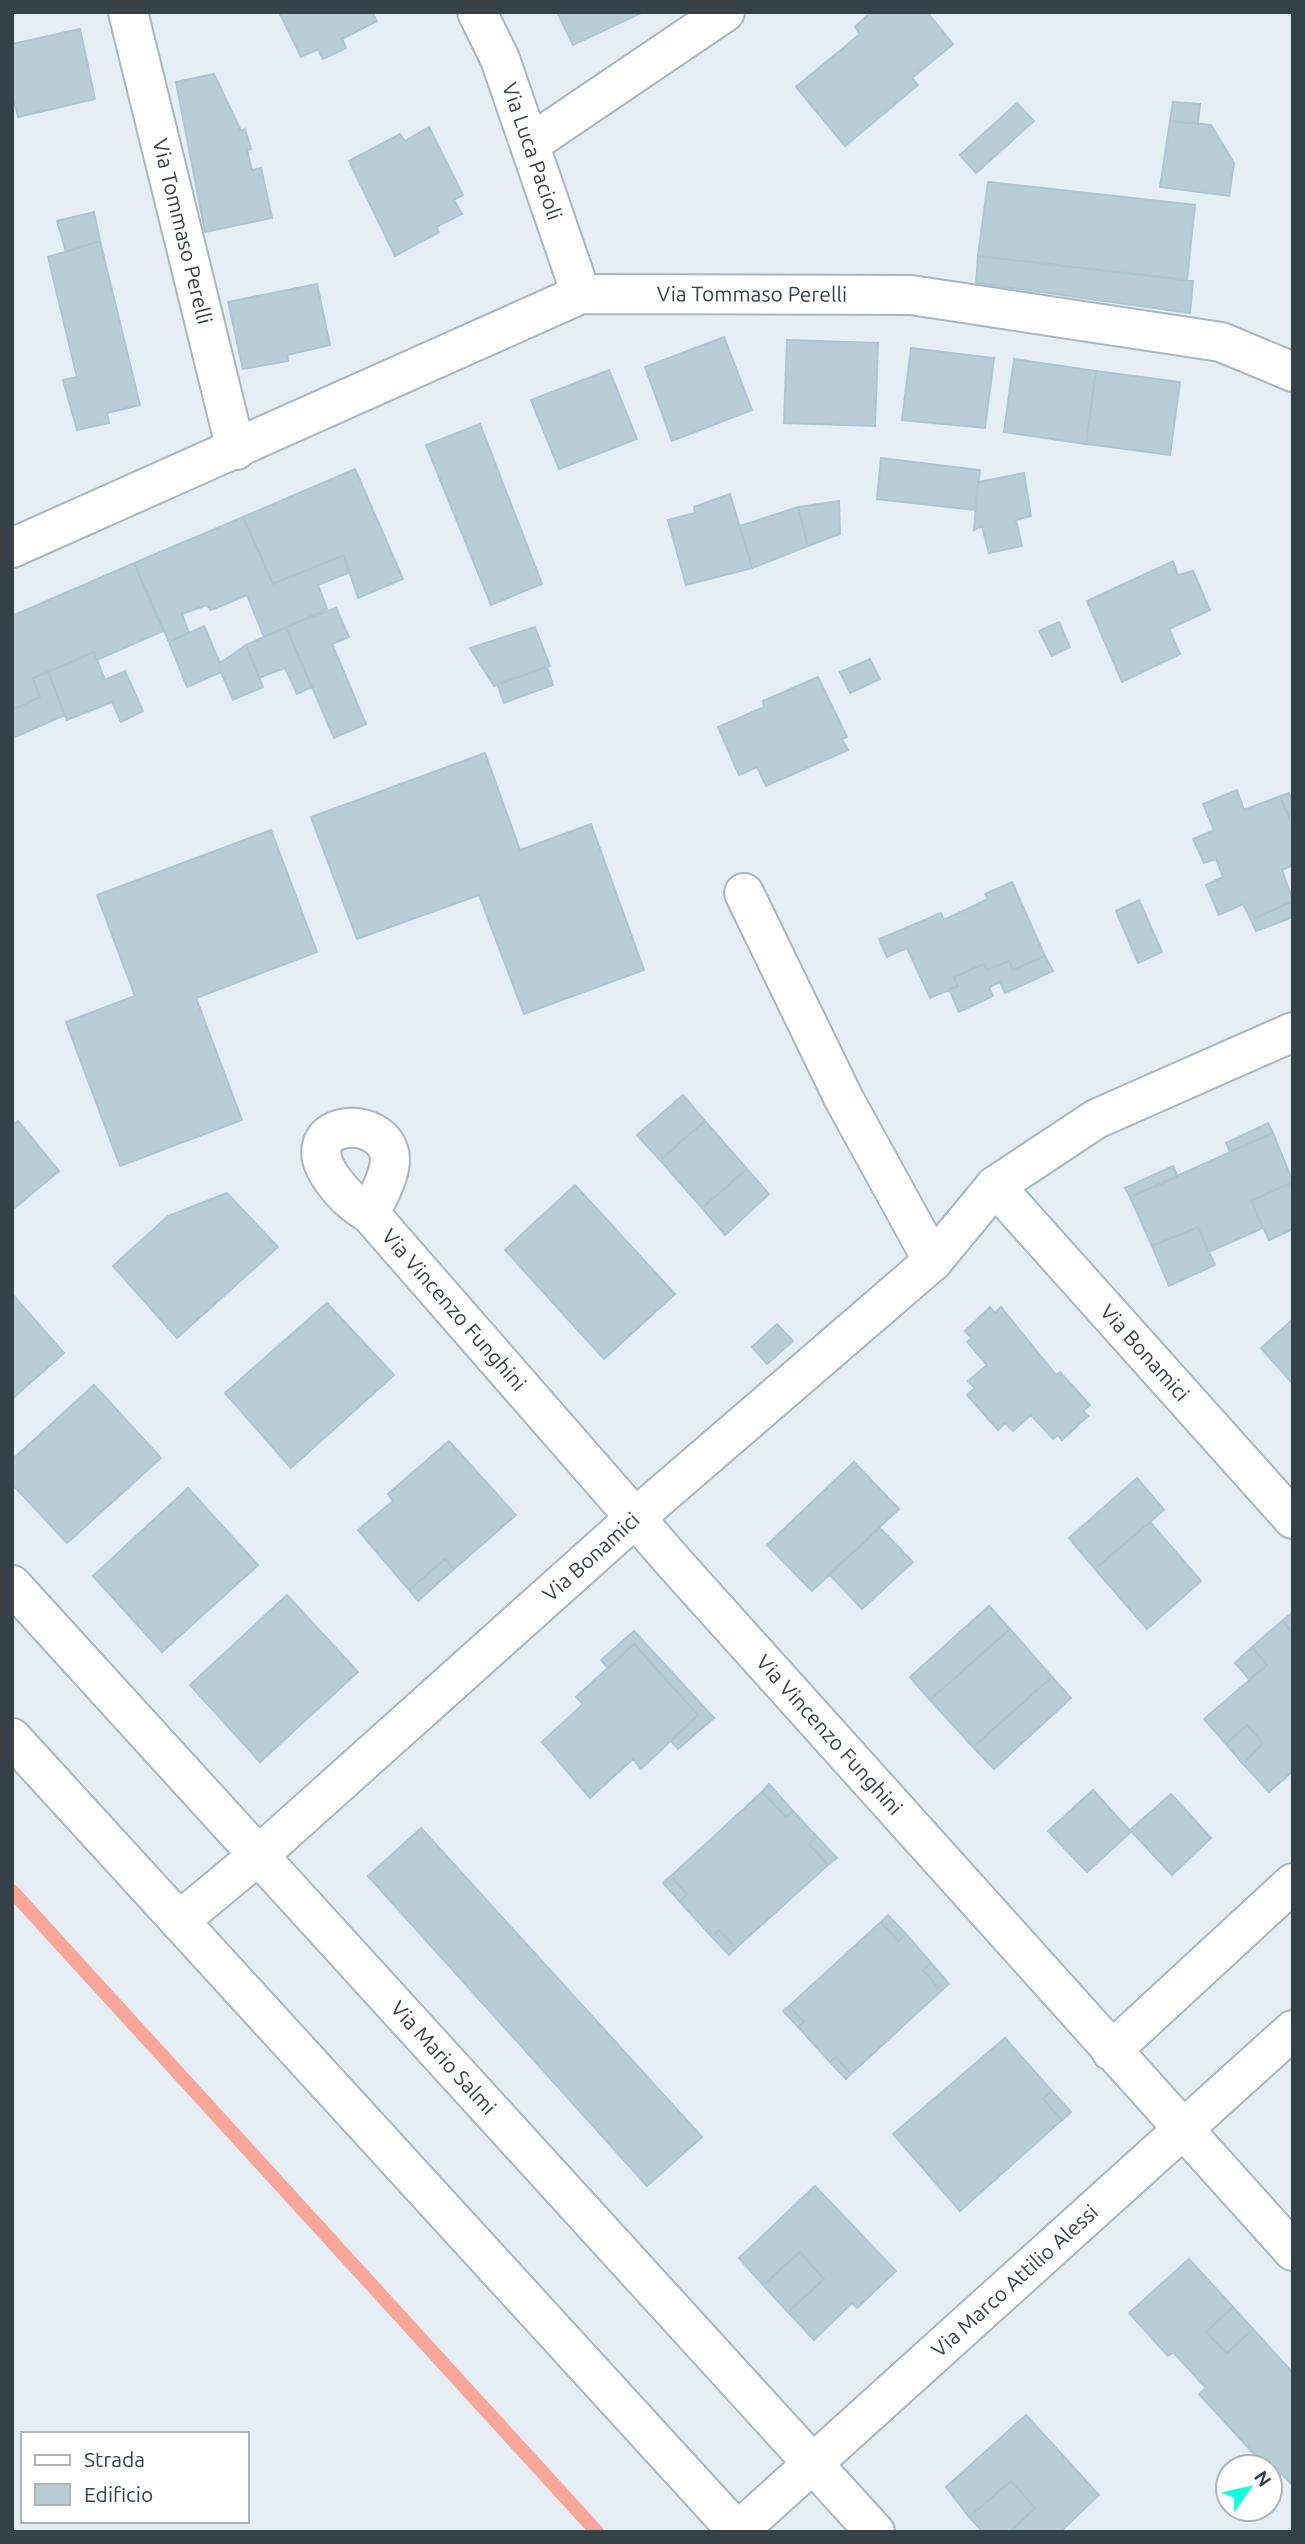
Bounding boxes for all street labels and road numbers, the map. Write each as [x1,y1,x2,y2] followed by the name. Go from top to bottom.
[498,79,568,223] street label: Via Luca Pacioli
[149,136,218,326] street label: Via Tommaso Perelli
[657,281,847,306] street label: Via Tommaso Perelli
[378,1224,532,1395] street label: Via Vincenzo Funghini
[1096,1299,1195,1405] street label: Via Bonamici
[537,1507,644,1606] street label: Via Bonamici
[752,1649,908,1819] street label: Via Vincenzo Funghini
[386,1996,501,2119] street label: Via Mario Salmi
[926,2199,1102,2361] street label: Via Marco Attilio Alessi

